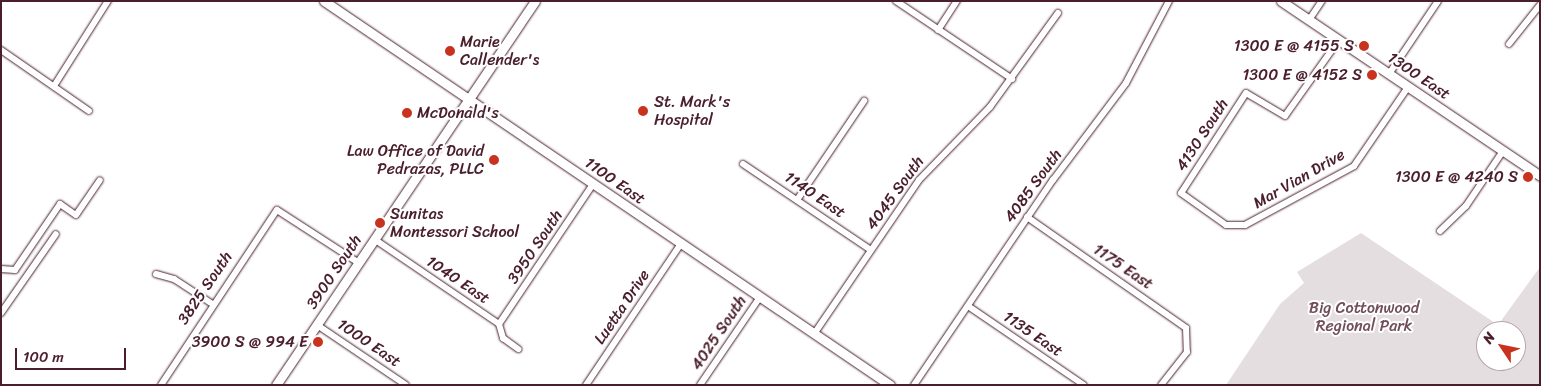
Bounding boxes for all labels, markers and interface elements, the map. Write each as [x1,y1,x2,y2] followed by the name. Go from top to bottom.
[460,32,539,70] place label: Marie Callender's
[1234,36,1354,56] place label: 1300 E @ 4155 S
[1358,40,1370,52] marker: 1300 E @ 4155 S
[444,45,456,57] marker: Marie Callender's
[1384,48,1454,104] street label: 1300 East
[1242,65,1362,85] place label: 1300 E @ 4152 S
[1366,69,1378,81] marker: 1300 E @ 4152 S
[654,92,729,130] place label: St. Mark's Hospital
[1172,95,1232,175] street label: 4130 South
[417,103,499,123] place label: McDonald's
[636,104,650,118] marker: St. Mark's Hospital
[401,107,413,119] marker: McDonald's
[347,141,484,179] place label: Law Office of David Pedrazas, PLLC
[1250,145,1348,213] street label: Mar Vian Drive
[1000,146,1066,226] street label: 4085 South
[862,152,928,234] street label: 4045 South
[581,153,649,209] street label: 1100 East
[488,154,500,166] marker: Law Office of David Pedrazas, PLLC
[1395,167,1518,187] place label: 1300 E @ 4240 S
[781,168,849,222] street label: 1140 East
[1522,171,1534,183] marker: 1300 E @ 4240 S
[390,204,519,242] place label: Sunitas Montessori School
[503,206,567,288] street label: 3950 South
[374,217,386,229] marker: Sunitas Montessori School
[302,231,366,313] street label: 3900 South
[1089,240,1157,294] street label: 1175 East
[174,248,236,328] street label: 3825 South
[423,252,493,308] street label: 1040 East
[590,266,654,348] street label: Luetta Drive
[687,292,751,374] street label: 4025 South
[1309,298,1419,336] park label: Big Cottonwood Regional Park
[1000,307,1066,361] street label: 1135 East
[334,315,404,371] street label: 1000 East
[1476,321,1526,371] north arrow
[1476,327,1502,349] text: N
[192,332,308,352] place label: 3900 S @ 994 E
[312,336,324,348] marker: 3900 S @ 994 E
[18,338,129,370] scale bar
[23,344,64,370] text: 100 m

